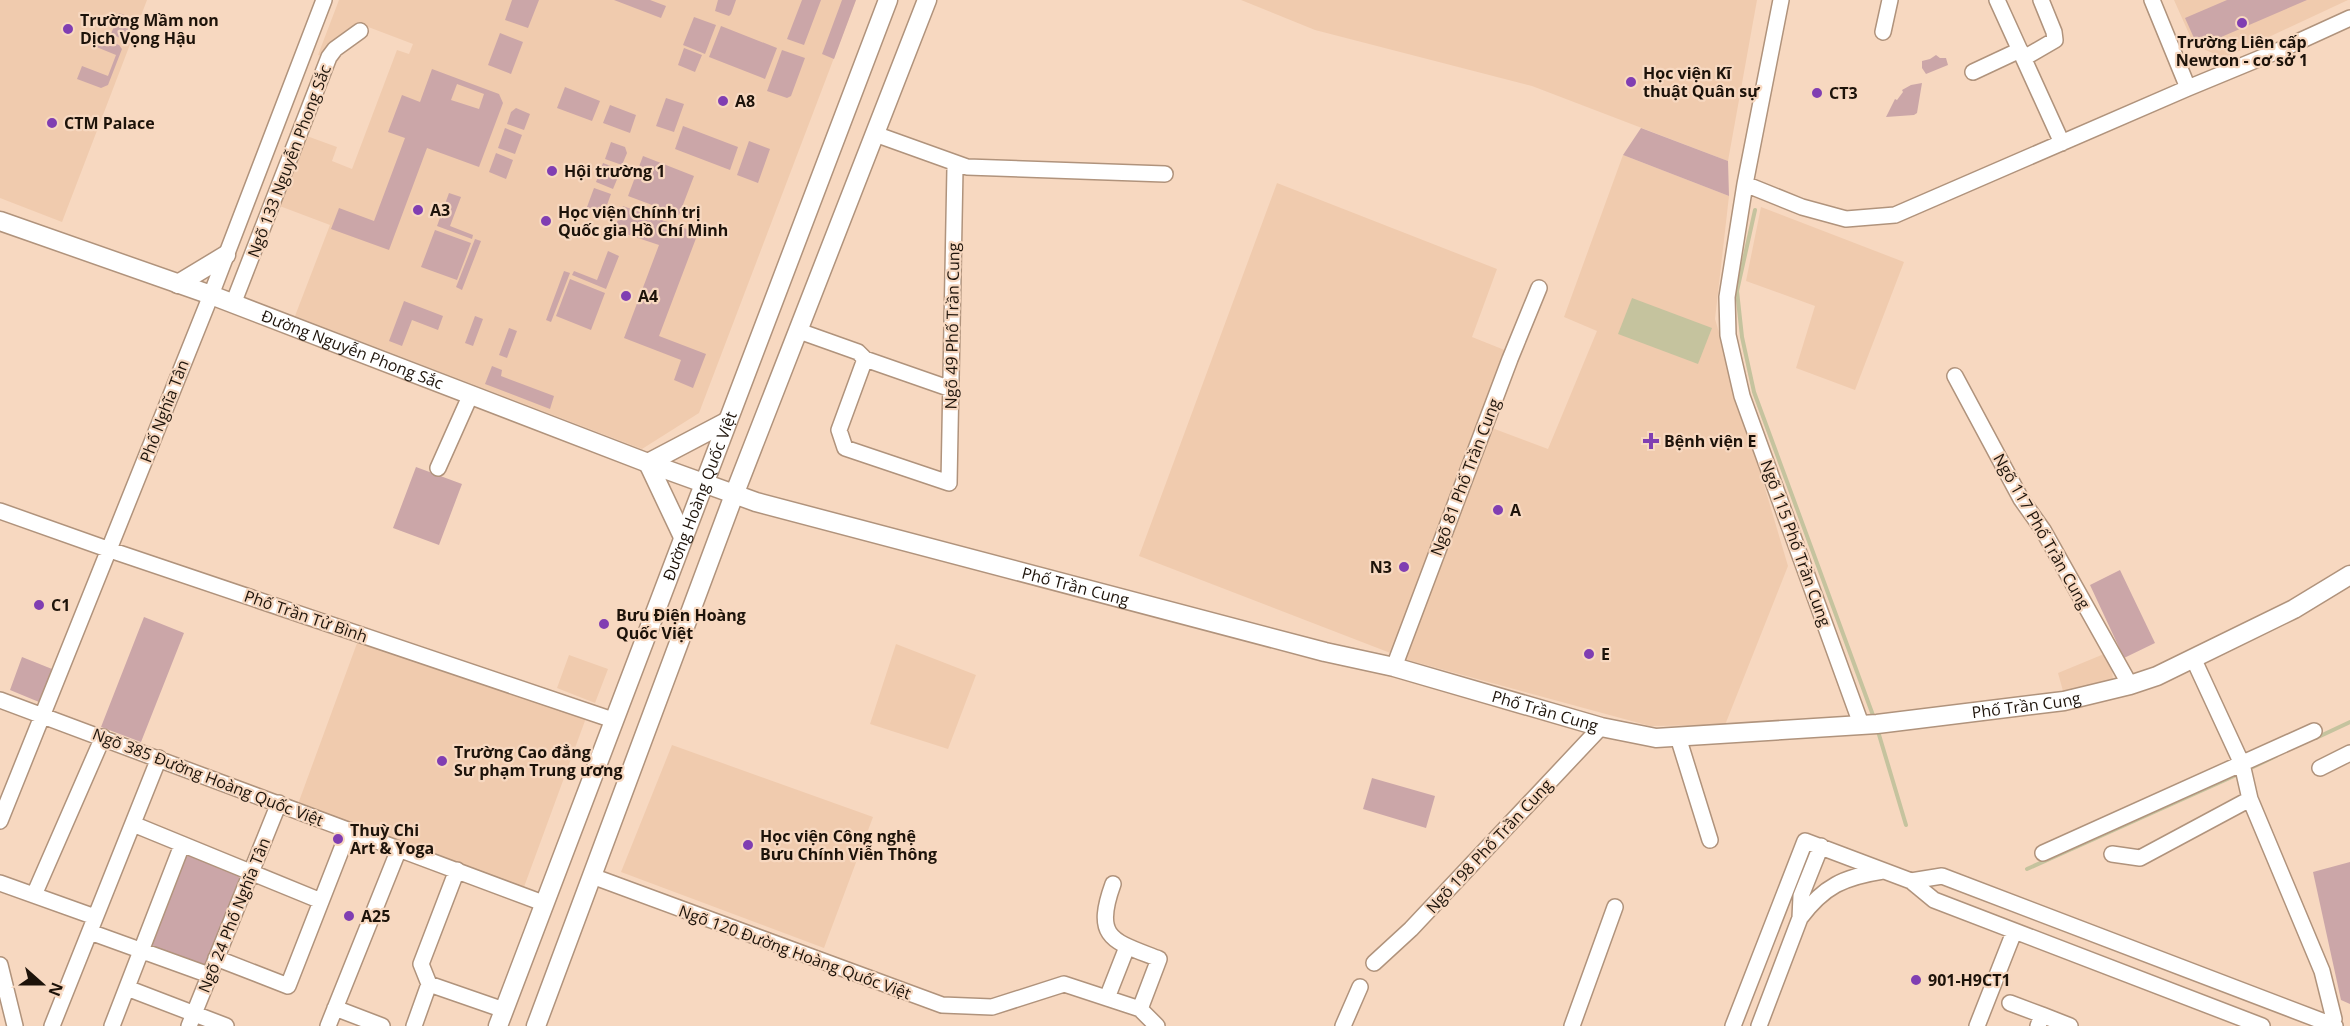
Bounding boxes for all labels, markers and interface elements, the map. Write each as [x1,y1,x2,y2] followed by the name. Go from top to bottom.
[80,9,219,49] place label: Trường Mầm non Dịch Vọng Hậu
[2235,16,2249,30] marker: Trường Liên cấp Newton - cơ sở 1
[61,22,75,36] marker: Trường Mầm non Dịch Vọng Hậu
[2176,31,2308,71] place label: Trường Liên cấp Newton - cơ sở 1
[242,61,336,260] street label: Ngõ 133 Nguyễn Phong Sắc
[1643,62,1760,102] place label: Học viện Kĩ thuật Quân sự
[1624,75,1638,89] marker: Học viện Kĩ thuật Quân sự
[1829,82,1858,104] place label: CT3
[1810,86,1824,100] marker: CT3
[735,90,755,112] place label: A8
[716,94,730,108] marker: A8
[64,112,155,134] place label: CTM Palace
[45,116,59,130] marker: CTM Palace
[564,160,665,182] place label: Hội trường 1
[545,164,559,178] marker: Hội trường 1
[430,199,450,221] place label: A3
[558,201,728,241] place label: Học viện Chính trị Quốc gia Hồ Chí Minh
[411,203,425,217] marker: A3
[539,214,553,228] marker: Học viện Chính trị Quốc gia Hồ Chí Minh
[940,242,964,410] street label: Ngõ 49 Phố Trần Cung
[638,285,658,307] place label: A4
[619,289,633,303] marker: A4
[258,304,447,394] street label: Đường Nguyễn Phong Sắc
[134,356,194,466] street label: Phố Nghĩa Tân
[1425,395,1505,559] street label: Ngõ 81 Phố Trần Cung
[657,408,742,584] street label: Đường Hoàng Quốc Việt
[1664,430,1757,452] place label: Bệnh viện E
[1642,432,1660,450] marker: Bệnh viện E
[1988,449,2096,613] street label: Ngõ 117 Phố Trần Cung
[1756,457,1837,630] street label: Ngõ 115 Phố Trần Cung
[1510,499,1522,521] place label: A
[1491,503,1505,517] marker: A
[1370,556,1392,578] place label: N3
[1397,560,1411,574] marker: N3
[1020,562,1132,611] street label: Phố Trần Cung
[241,585,371,647] street label: Phố Trần Tử Bình
[51,594,70,616] place label: C1
[32,598,46,612] marker: C1
[616,604,746,644] place label: Bưu Điện Hoàng Quốc Việt
[597,617,611,631] marker: Bưu Điện Hoàng Quốc Việt
[1601,643,1610,665] place label: E
[1582,647,1596,661] marker: E
[1489,685,1601,737] street label: Phố Trần Cung
[1970,686,2083,723] street label: Phố Trần Cung
[89,723,327,831] street label: Ngõ 385 Đường Hoàng Quốc Việt
[454,741,623,781] place label: Trường Cao đẳng Sư phạm Trung ương
[435,754,449,768] marker: Trường Cao đẳng Sư phạm Trung ương
[1421,774,1557,918] street label: Ngõ 198 Phố Trần Cung
[350,819,434,859] place label: Thuỳ Chi Art & Yoga
[760,825,937,865] place label: Học viện Công nghệ Bưu Chính Viễn Thông
[331,832,345,846] marker: Thuỳ Chi Art & Yoga
[193,834,275,996] street label: Ngõ 24 Phố Nghĩa Tân
[741,838,755,852] marker: Học viện Công nghệ Bưu Chính Viễn Thông
[676,900,914,1004] street label: Ngõ 120 Đường Hoàng Quốc Việt
[361,905,390,927] place label: A25
[342,909,356,923] marker: A25
[12,954,72,1014] north arrow
[1928,969,2011,991] place label: 901-H9CT1
[1909,973,1923,987] marker: 901-H9CT1
[43,979,69,999] text: N

